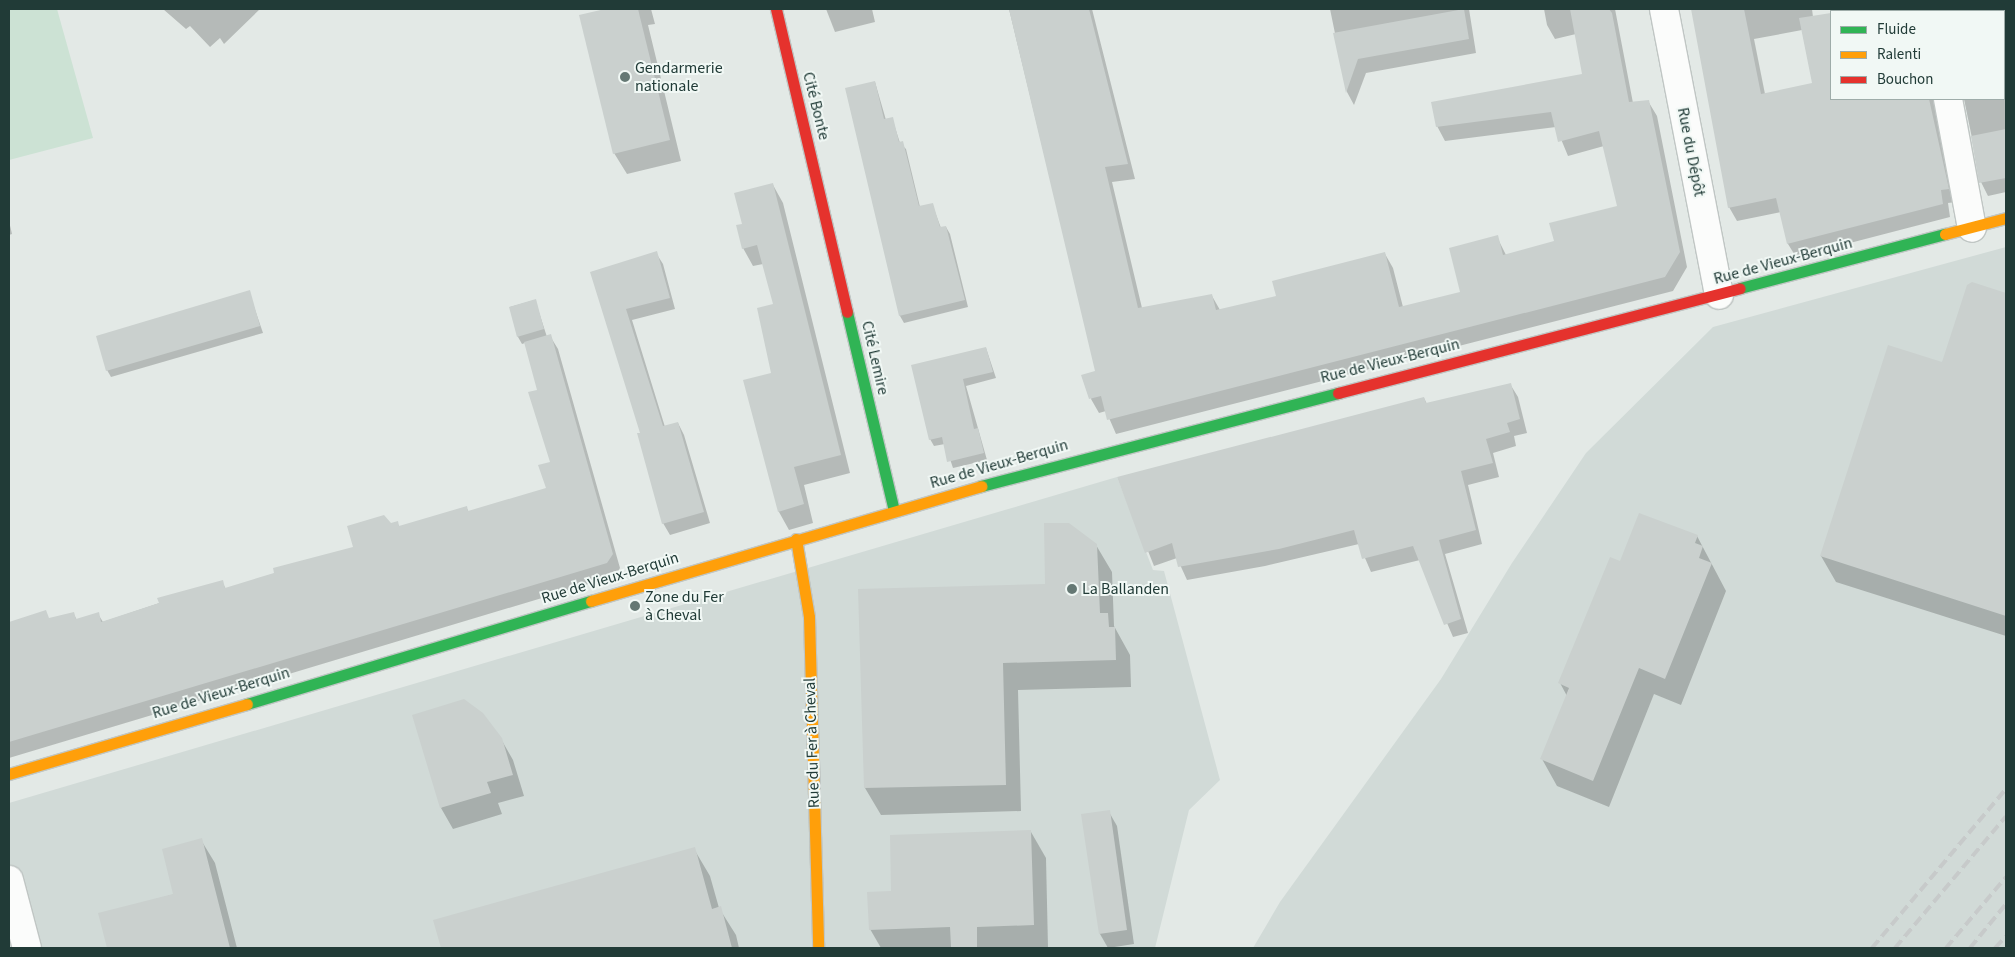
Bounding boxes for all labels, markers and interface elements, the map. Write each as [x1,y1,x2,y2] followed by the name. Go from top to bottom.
[1830,10,2005,100] legend
[1877,19,1916,40] text: Fluide
[1877,44,1921,65] text: Ralenti
[635,58,723,96] place label: Gendarmerie nationale
[1877,69,1933,90] text: Bouchon
[798,70,834,142] street label: Cité Bonte
[619,71,631,83] marker: Gendarmerie nationale
[1673,106,1709,198] street label: Rue du Dépôt
[1712,233,1854,289] street label: Rue de Vieux-Berquin
[857,319,893,397] street label: Cité Lemire
[1318,334,1462,388] street label: Rue de Vieux-Berquin
[928,435,1070,493] street label: Rue de Vieux-Berquin
[539,548,681,608] street label: Rue de Vieux-Berquin
[1082,579,1169,599] place label: La Ballanden
[1066,583,1078,595] marker: La Ballanden
[645,587,724,625] place label: Zone du Fer à Cheval
[629,600,641,612] marker: Zone du Fer à Cheval
[150,663,292,723] street label: Rue de Vieux-Berquin
[800,677,824,809] street label: Rue du Fer à Cheval

